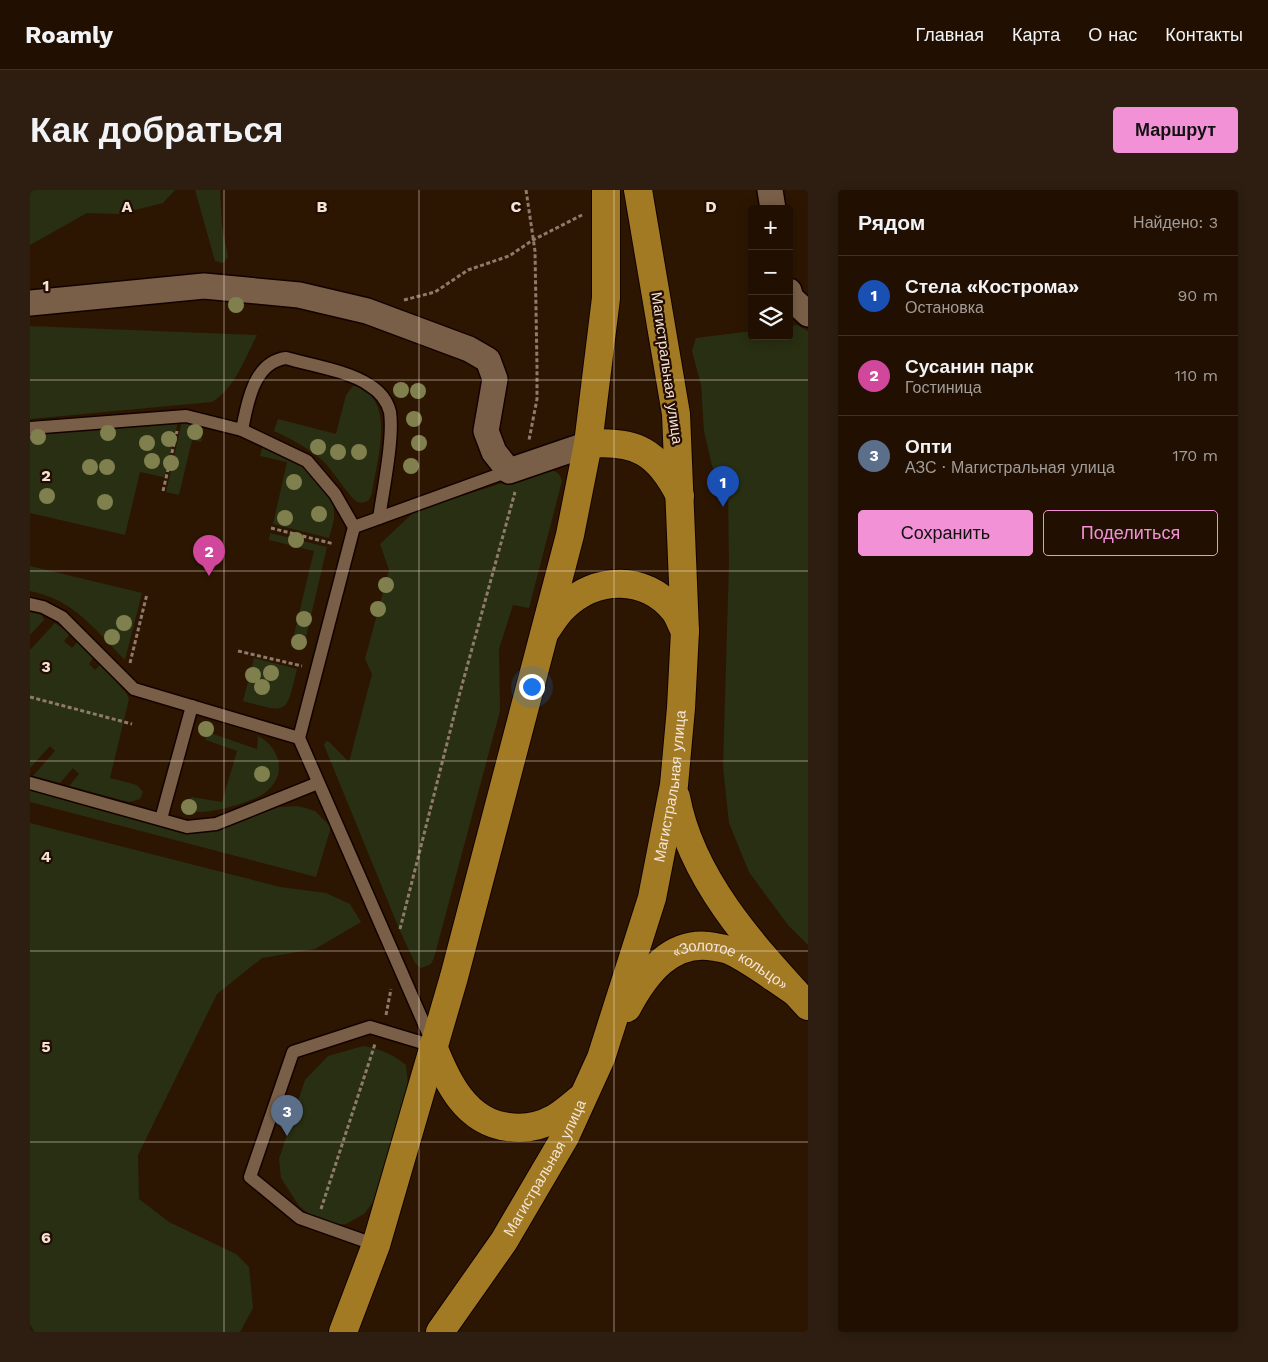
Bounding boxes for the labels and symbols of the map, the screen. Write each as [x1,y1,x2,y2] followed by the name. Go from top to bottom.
[122,197,133,216] text: A
[317,197,328,216] text: B
[511,197,522,216] text: C
[705,197,717,216] text: D
[43,276,49,295] text: 1
[647,291,687,446] street label: Магистральная улица
[41,466,51,485] text: 2
[707,466,739,507] pin: 1
[193,535,225,576] pin: 2
[41,657,51,676] text: 3
[519,674,545,700] your location
[650,709,690,864] street label: Магистральная улица
[41,847,51,866] text: 4
[669,937,791,994] street label: «Золотое кольцо»
[41,1037,51,1056] text: 5
[271,1095,303,1136] pin: 3
[500,1096,590,1240] street label: Магистральная улица
[41,1228,51,1247] text: 6

